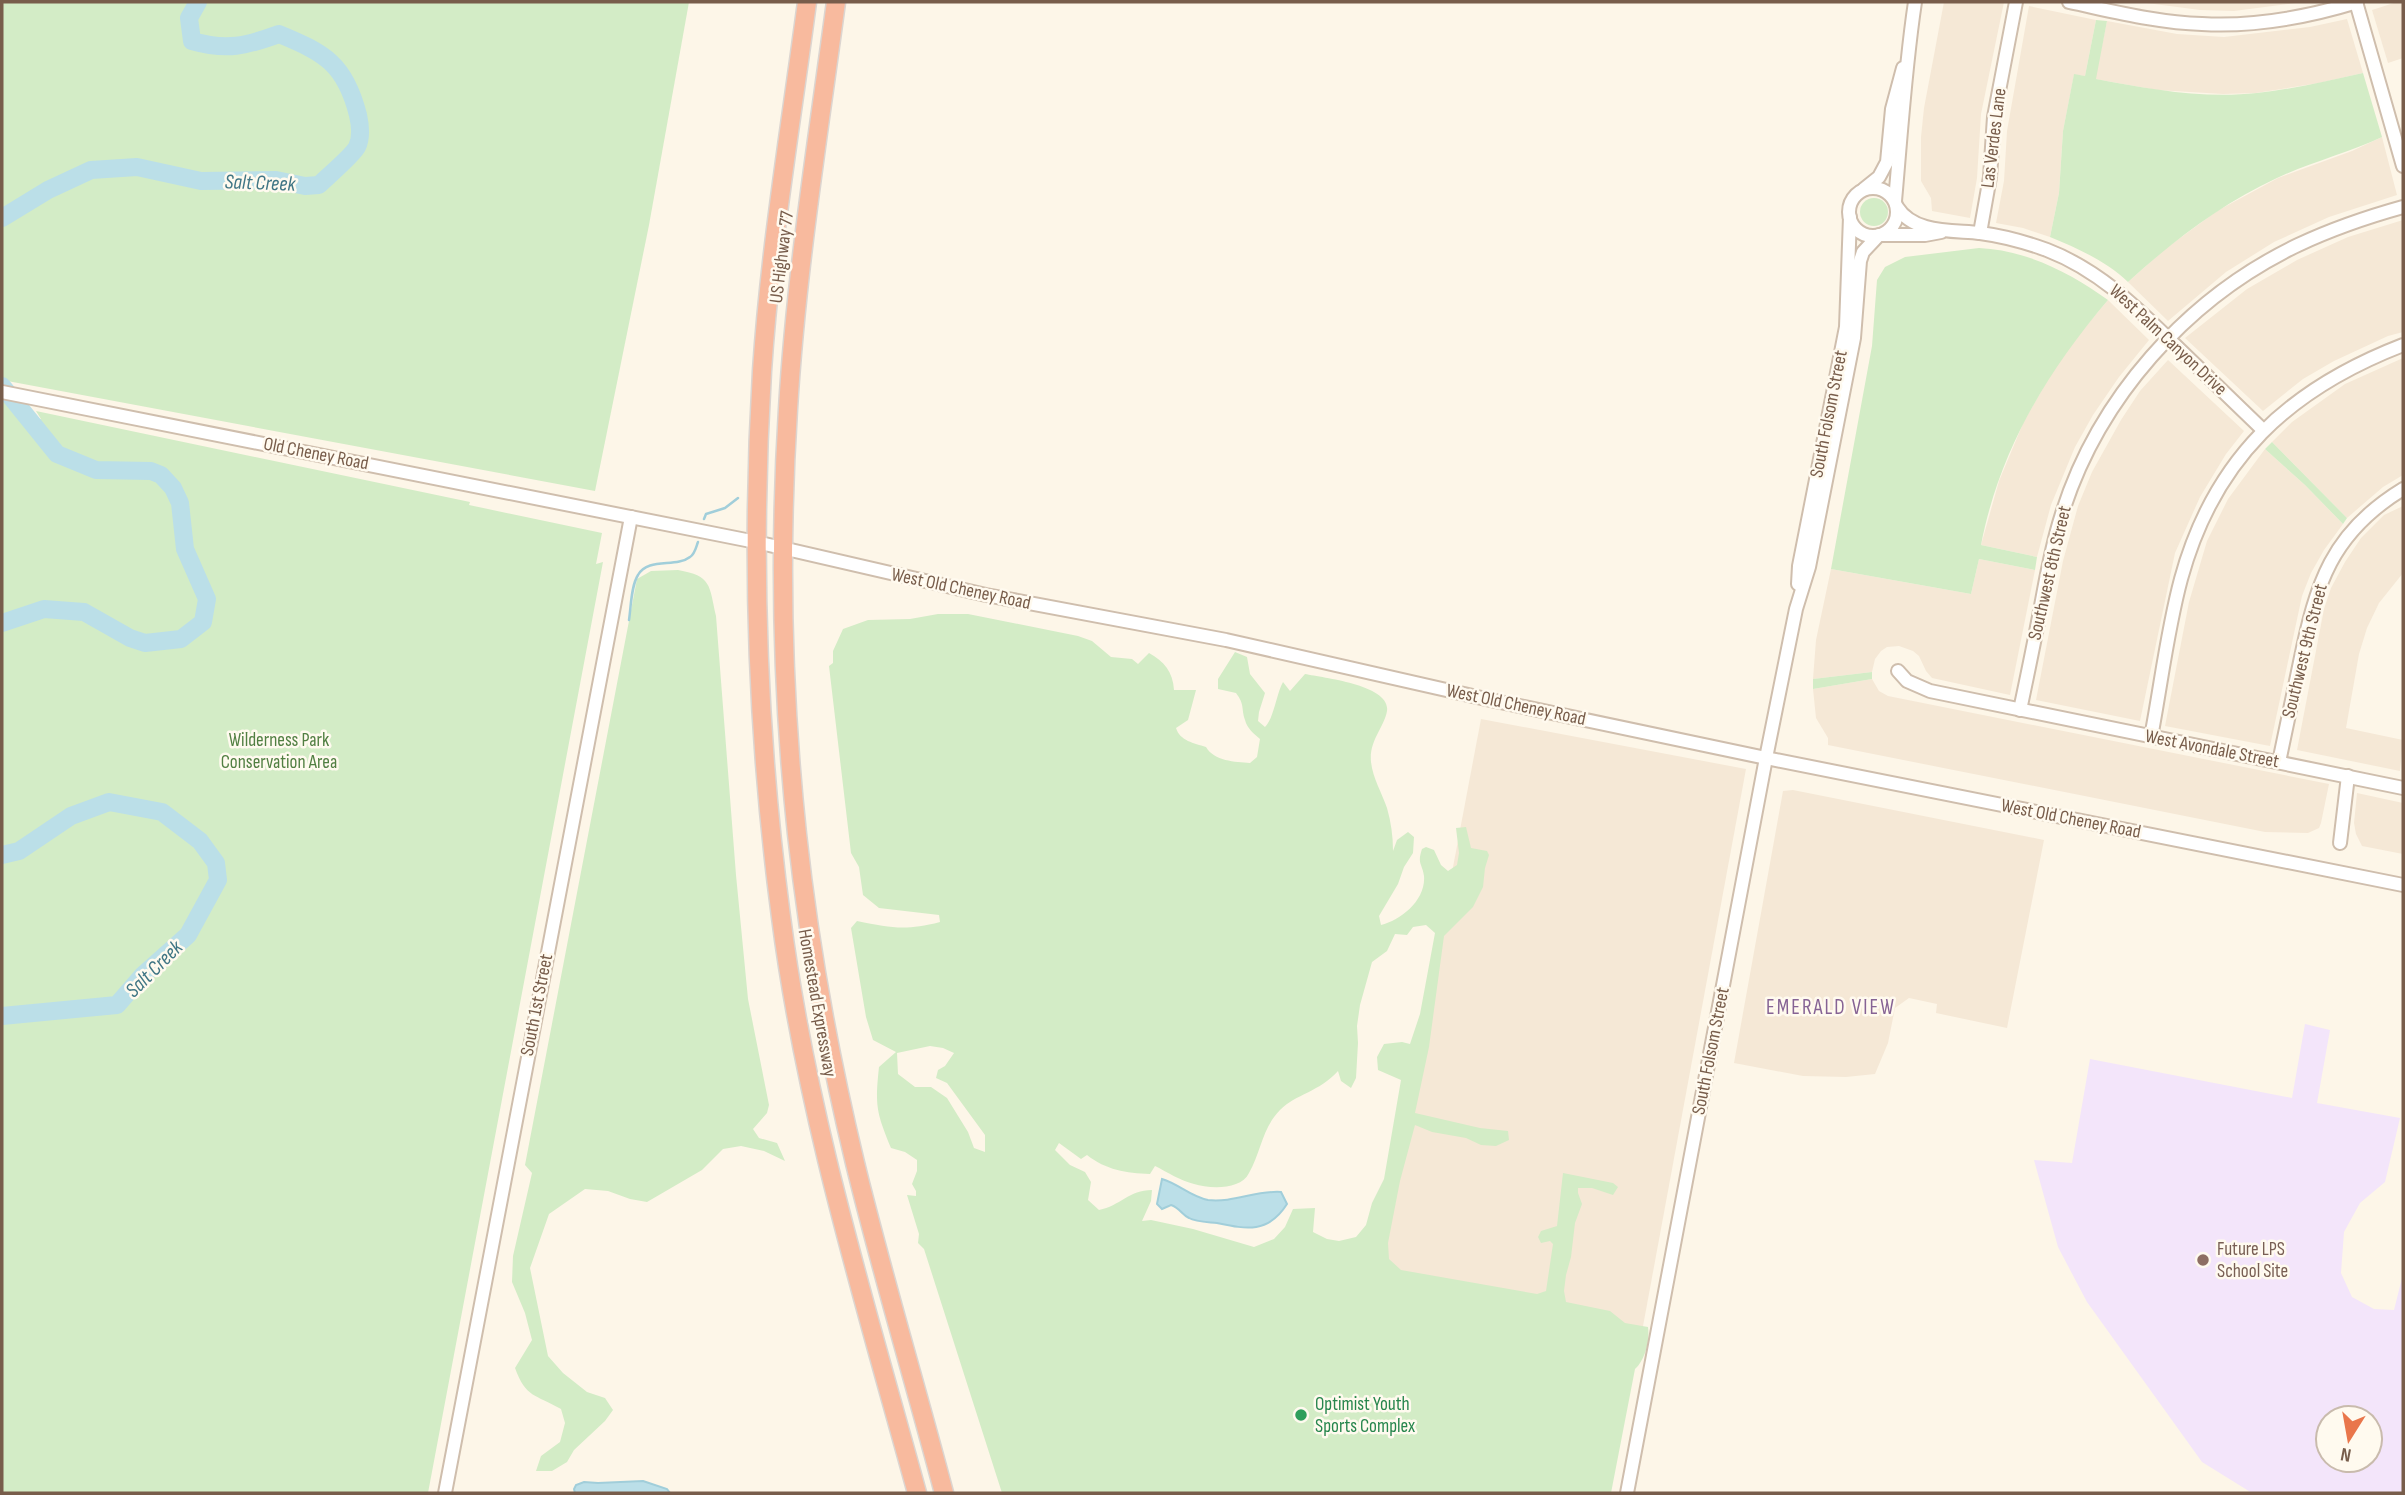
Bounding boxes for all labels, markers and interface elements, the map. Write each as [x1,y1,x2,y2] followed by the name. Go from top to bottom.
[1976,87,2012,189] street label: Las Verdes Lane
[224,169,297,197] water label: Salt Creek
[765,209,799,304] street label: US Highway 77
[2104,279,2232,401] street label: West Palm Canyon Drive
[1805,348,1853,480] street label: South Folsom Street
[262,433,370,475] street label: Old Cheney Road
[2023,503,2077,642] street label: Southwest 8th Street
[889,563,1033,615] street label: West Old Cheney Road
[2277,581,2333,720] street label: Southwest 9th Street
[1444,679,1588,731] street label: West Old Cheney Road
[2143,725,2281,773] street label: West Avondale Street
[221,729,337,774] park label: Wilderness Park Conservation Area
[1999,794,2143,844] street label: West Old Cheney Road
[793,927,841,1079] street label: Homestead Expressway
[120,934,189,1003] water label: Salt Creek
[516,952,558,1058] street label: South 1st Street
[1687,985,1735,1117] street label: South Folsom Street
[1766,995,1896,1020] district label: EMERALD VIEW
[2217,1238,2288,1283] place label: Future LPS School Site
[2195,1252,2211,1268] marker: Future LPS School Site
[1315,1393,1415,1438] place label: Optimist Youth Sports Complex
[2314,1404,2384,1474] north arrow
[1293,1407,1309,1423] marker: Optimist Youth Sports Complex
[2339,1442,2353,1466] text: N

